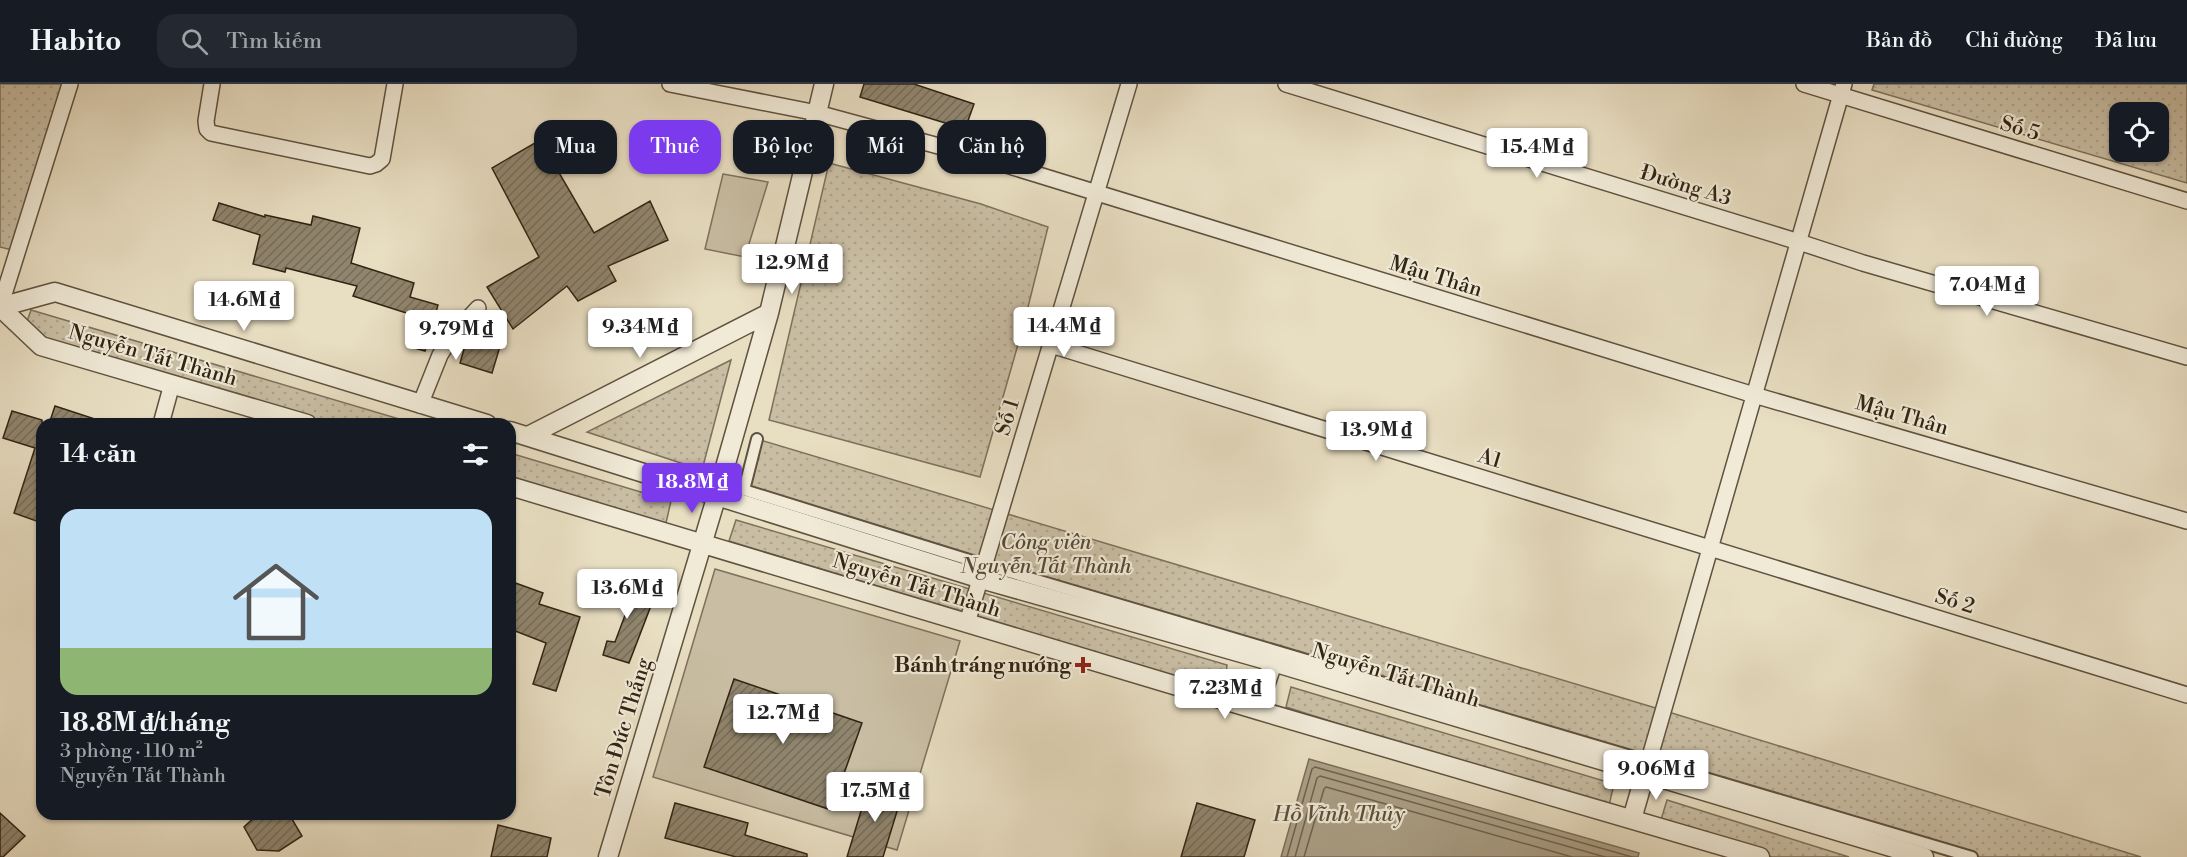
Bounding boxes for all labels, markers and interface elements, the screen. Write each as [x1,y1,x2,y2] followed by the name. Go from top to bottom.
[157,14,577,68] search box
[30,24,121,59] text: Habito
[178,25,211,58] icon: search
[226,28,322,55] text: Tìm kiếm
[1866,28,1932,54] text: Bản đồ
[1965,28,2063,54] text: Chỉ đường
[2096,28,2157,54] text: Đã lưu
[2109,102,2169,162] map controls
[2109,102,2169,162] button: locate
[1997,111,2043,147] street label: Số 5
[534,120,617,174] chip: Mua
[629,120,721,174] chip: Thuê
[733,120,834,174] chip: Bộ lọc
[846,120,925,174] chip: Mới
[937,120,1046,174] chip: Căn hộ
[1482,128,1592,179] pin: 15.4M ₫
[1501,135,1573,160] text: 15.4M ₫
[1637,160,1734,212] street label: Đường A3
[737,244,847,295] pin: 12.9M ₫
[756,251,828,276] text: 12.9M ₫
[1386,251,1486,303] street label: Mậu Thân
[1932,266,2042,317] pin: 7.04M ₫
[1949,273,2025,298] text: 7.04M ₫
[189,281,299,332] pin: 14.6M ₫
[208,288,280,313] text: 14.6M ₫
[1009,307,1119,358] pin: 14.4M ₫
[585,308,695,359] pin: 9.34M ₫
[401,310,511,361] pin: 9.79M ₫
[1028,314,1101,339] text: 14.4M ₫
[602,315,678,340] text: 9.34M ₫
[419,317,493,342] text: 9.79M ₫
[65,319,241,393] street label: Nguyễn Tất Thành
[1852,390,1952,442] street label: Mậu Thân
[990,396,1026,439] street label: Số 1
[1321,411,1431,462] pin: 13.9M ₫
[1340,418,1412,443] text: 13.9M ₫
[60,438,136,470] text: 14 căn
[459,438,492,471] icon: filters
[1474,443,1505,475] street label: A1
[637,463,747,514] pin: 18.8M ₫
[656,470,728,495] text: 18.8M ₫
[960,530,1132,580] park label: Công viên Nguyễn Tất Thành
[222,548,330,656] icon: home
[830,548,1004,624] street label: Nguyễn Tất Thành
[572,569,682,620] pin: 13.6M ₫
[591,576,663,601] text: 13.6M ₫
[1932,584,1978,620] street label: Số 2
[1309,638,1483,714] street label: Nguyễn Tất Thành
[894,653,1072,679] place label: Bánh tráng nướng
[590,655,658,802] street label: Tôn Đức Thắng
[1076,658,1090,672] marker: Bánh tráng nướng
[1170,669,1280,720] pin: 7.23M ₫
[1189,676,1261,701] text: 7.23M ₫
[728,694,838,745] pin: 12.7M ₫
[747,701,819,726] text: 12.7M ₫
[60,707,230,739] text: 18.8M ₫/tháng
[60,739,203,764] text: 3 phòng · 110 m²
[1601,750,1711,801] pin: 9.06M ₫
[1617,757,1695,782] text: 9.06M ₫
[60,764,226,789] text: Nguyễn Tất Thành
[820,772,930,823] pin: 17.5M ₫
[840,779,910,804] text: 17.5M ₫
[1272,801,1406,828] water label: Hồ Vĩnh Thủy

